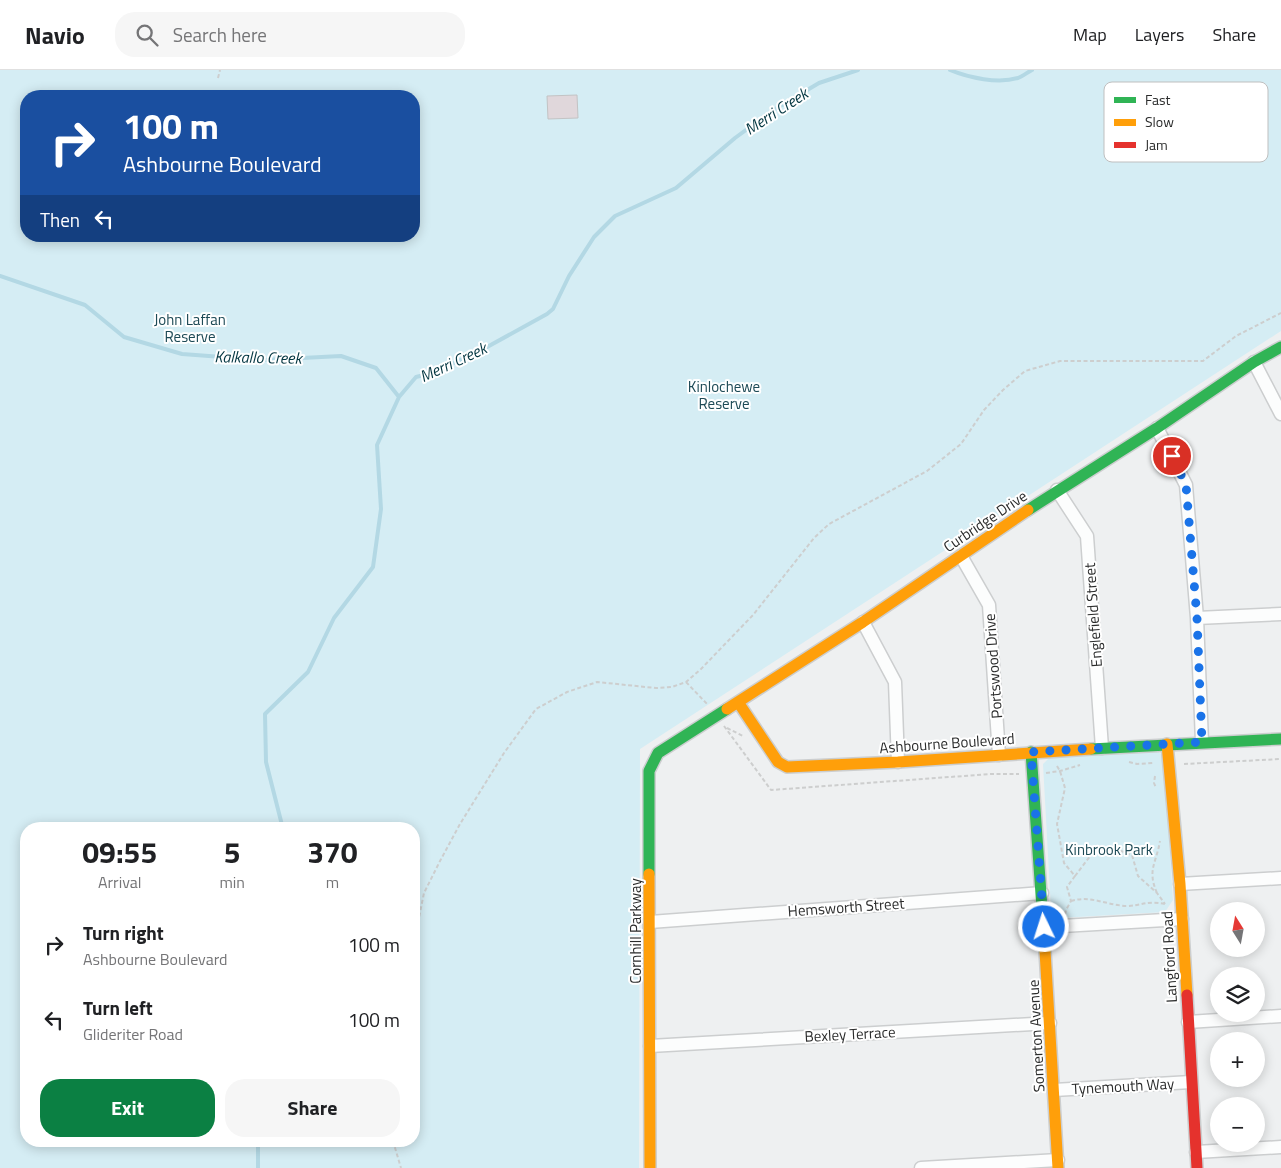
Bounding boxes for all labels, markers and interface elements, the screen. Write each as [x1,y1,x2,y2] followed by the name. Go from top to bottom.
[115,12,465,57] search box
[25,17,85,53] text: Navio
[173,20,267,49] text: Search here
[133,21,161,49] icon: search
[1073,21,1107,48] text: Map
[1135,21,1184,48] text: Layers
[1212,21,1256,48] text: Share
[739,80,814,141] water label: Merri Creek
[1104,82,1268,162] legend
[1145,89,1170,110] text: Fast
[123,99,219,153] text: 100 m
[40,110,105,175] icon: right
[1145,111,1174,132] text: Slow
[1145,134,1168,155] text: Jam
[123,147,322,181] text: Ashbourne Boulevard
[40,205,80,234] text: Then
[90,205,118,233] icon: left
[154,308,226,348] park label: John Laffan Reserve
[416,335,492,388] water label: Merri Creek
[214,344,304,370] water label: Kalkallo Creek
[688,375,760,415] park label: Kinlochewe Reserve
[1151,435,1193,477] pin
[1158,442,1186,470] icon: arrive
[938,484,1032,558] street label: Curbridge Drive
[1078,561,1108,668] street label: Englefield Street
[978,613,1008,719] street label: Portswood Drive
[879,727,1015,759] street label: Ashbourne Boulevard
[82,829,157,875] text: 09:55
[224,829,241,875] text: 5
[307,829,358,875] text: 370
[1065,838,1153,861] park label: Kinbrook Park
[98,870,141,894] text: Arrival
[219,870,245,894] text: min
[326,870,339,894] text: m
[624,878,647,984] street label: Cornhill Parkway
[787,891,906,923] street label: Hemsworth Street
[1017,900,1069,952] position arrow
[1210,902,1265,958] north arrow
[1210,902,1265,1152] map controls
[1155,911,1183,1003] street label: Langford Road
[83,918,164,947] text: Turn right
[348,930,400,959] text: 100 m
[40,931,68,959] icon: right
[83,947,227,971] text: Ashbourne Boulevard
[1210,967,1265,1022] button: layers
[1022,979,1050,1093] street label: Somerton Avenue
[83,993,153,1022] text: Turn left
[348,1005,400,1034] text: 100 m
[40,1006,68,1034] icon: left
[804,1020,896,1048] street label: Bexley Terrace
[83,1022,183,1046] text: Glideriter Road
[1210,1032,1265,1087] button: +
[1071,1072,1175,1100] street label: Tynemouth Way
[40,1079,215,1137] button: Exit
[225,1079,400,1137] button: Share
[1210,1097,1265,1152] button: −

